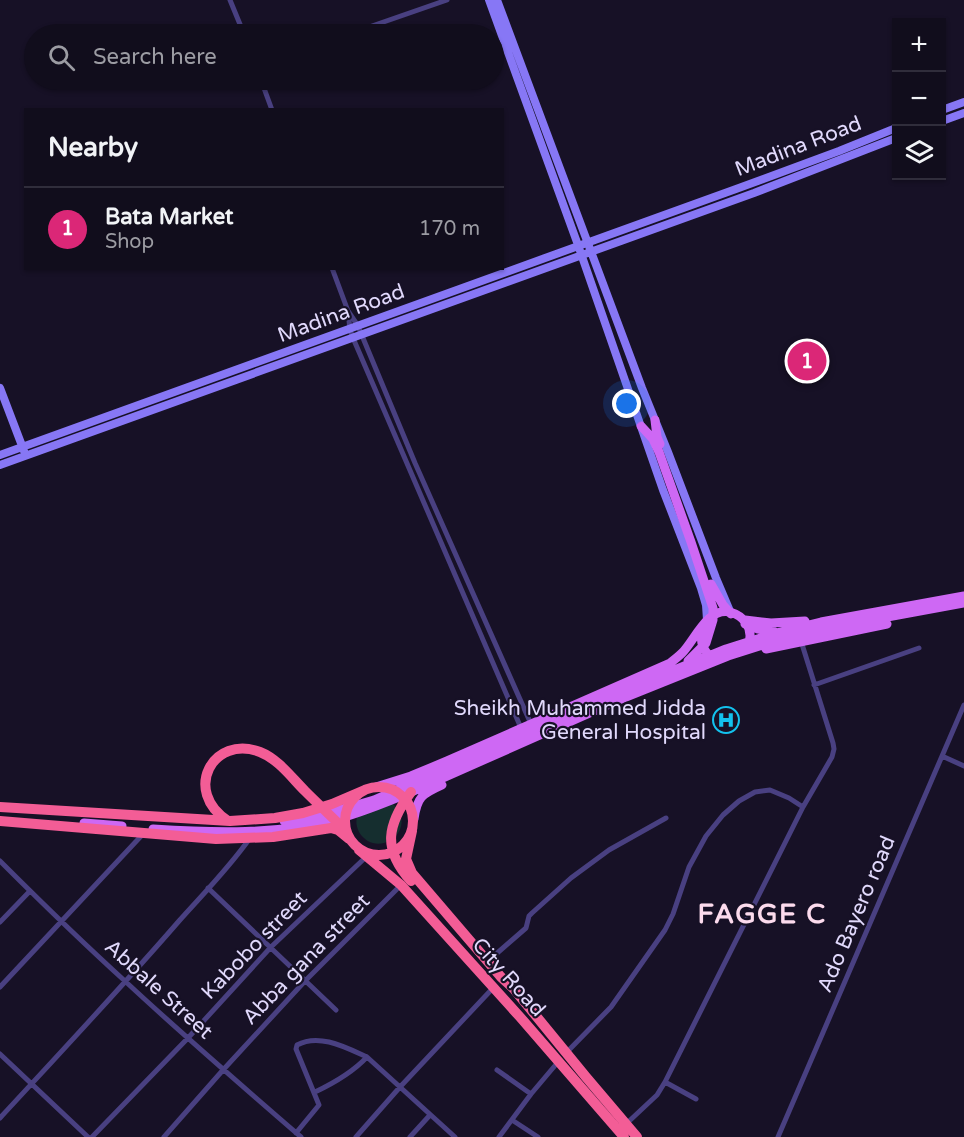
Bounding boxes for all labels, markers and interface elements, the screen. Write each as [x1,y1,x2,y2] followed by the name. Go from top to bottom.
[892,18,946,180] map controls
[892,18,946,72] button: +
[24,24,504,90] search box
[45,41,78,74] icon: search
[93,44,217,70] text: Search here
[892,72,946,126] button: −
[731,111,865,182] street label: Madina Road
[892,126,946,180] button: layers
[48,132,138,163] text: Nearby
[105,204,234,230] text: Bata Market
[61,217,74,241] text: 1
[419,217,480,241] text: 170 m
[105,230,154,254] text: Shop
[274,279,408,348] street label: Madina Road
[788,338,826,384] pin: 1
[612,389,641,418] your location
[454,696,706,745] place label: Sheikh Muhammed Jidda General Hospital
[711,705,741,735] hospital icon: Sheikh Muhammed Jidda General Hospital
[812,832,901,996] street label: Ado Bayero road
[196,886,312,1005] street label: Kabobo street
[238,889,375,1030] street label: Abba gana street
[697,898,827,931] district label: FAGGE C
[467,933,550,1022] street label: City Road
[100,934,218,1044] street label: Abbale Street

